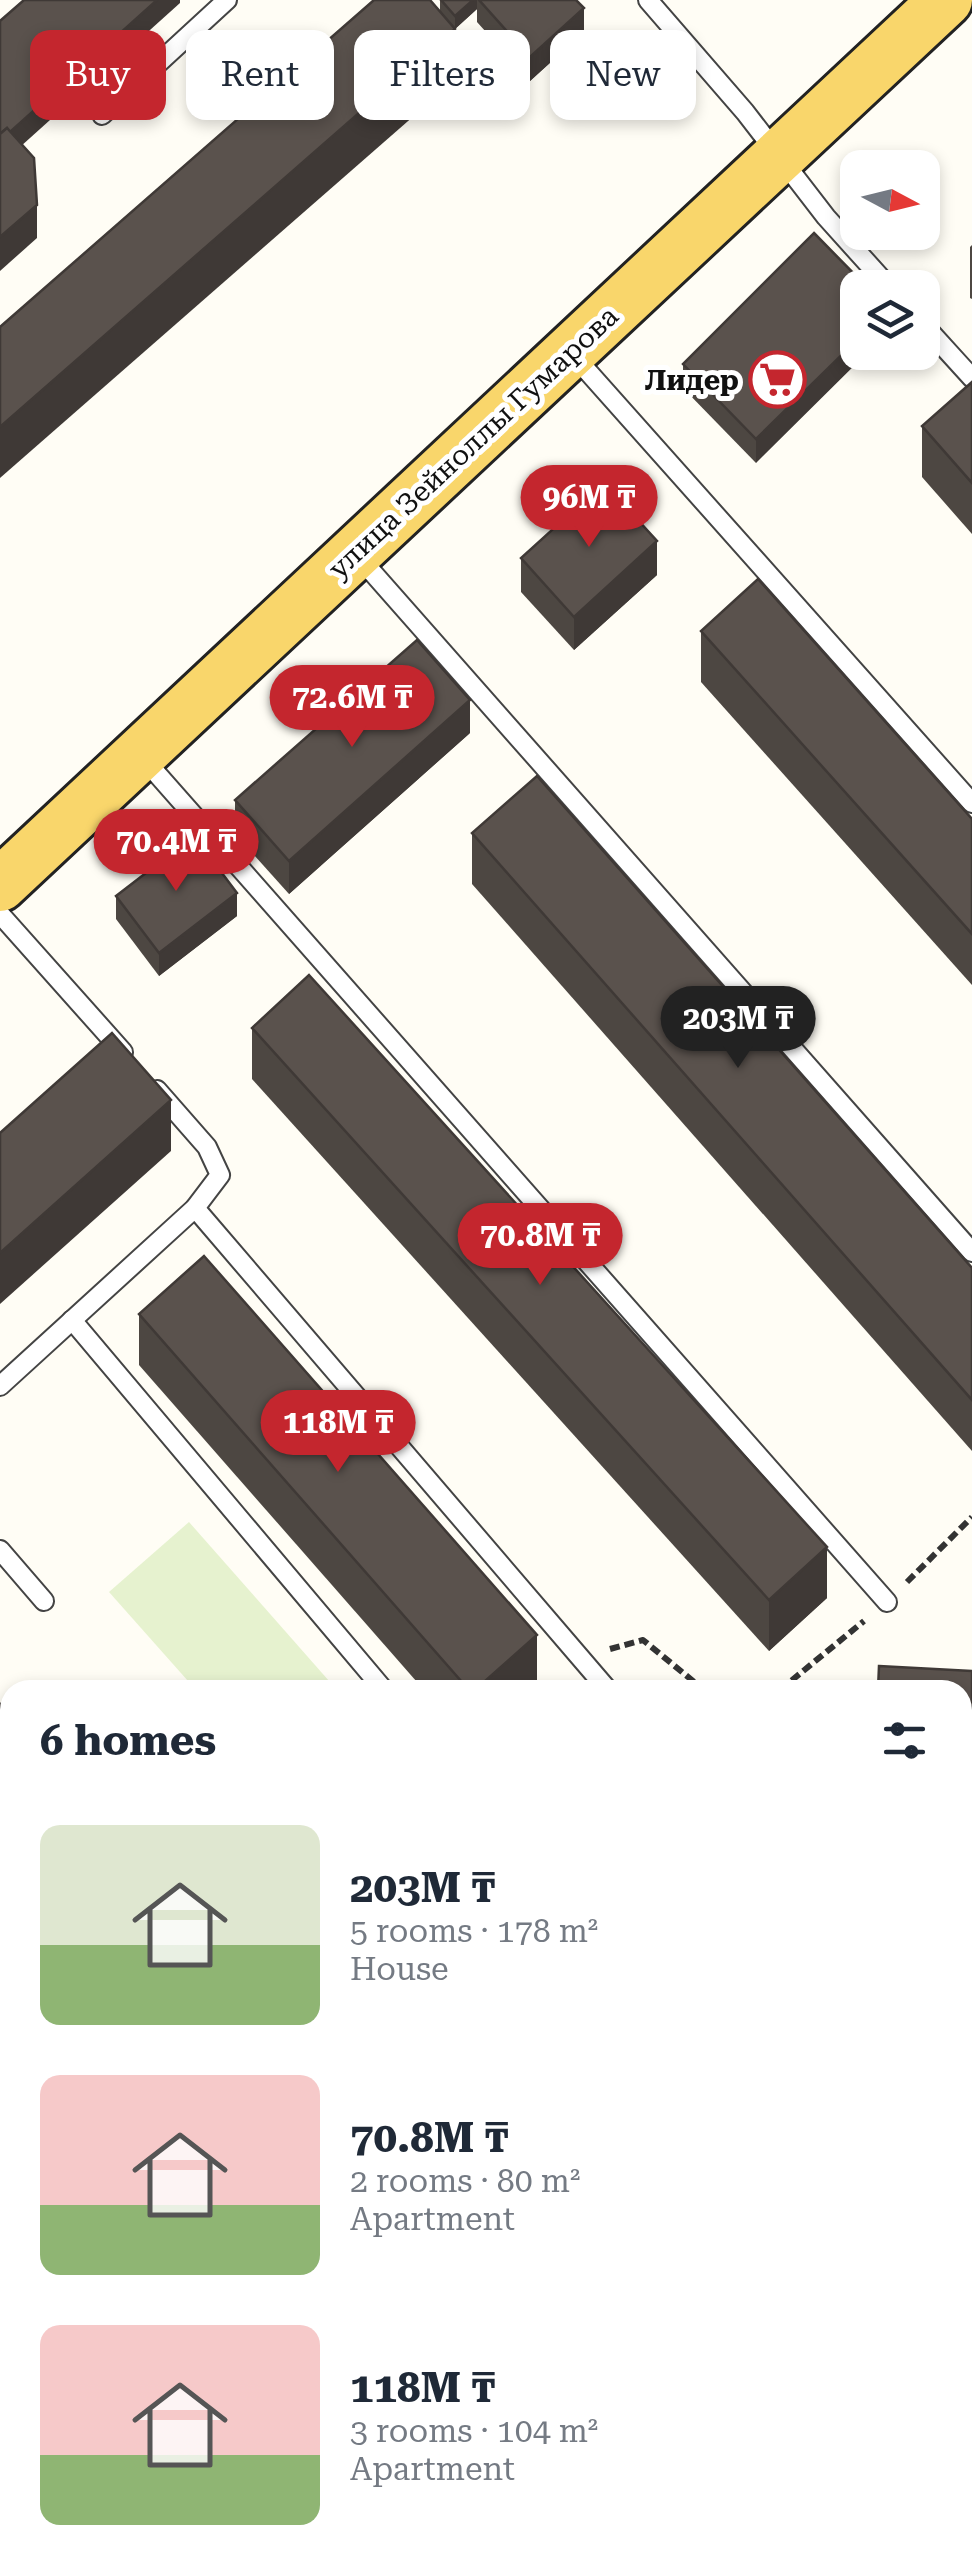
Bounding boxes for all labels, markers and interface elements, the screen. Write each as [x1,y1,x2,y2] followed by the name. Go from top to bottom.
[30,30,166,120] chip: Buy
[186,30,334,120] chip: Rent
[354,30,530,120] chip: Filters
[550,30,696,120] chip: New
[840,150,940,250] north arrow
[840,150,940,370] map controls
[840,270,940,370] button: layers
[322,299,625,585] street label: улица Зейноллы Гумарова
[748,350,808,410] supermarket icon: Лидер
[645,364,739,397] place label: Лидер
[519,465,659,550] pin: 96M ₸
[543,478,635,516] text: 96M ₸
[260,665,444,750] pin: 72.6M ₸
[292,678,412,716] text: 72.6M ₸
[84,809,268,894] pin: 70.4M ₸
[116,822,236,860] text: 70.4M ₸
[657,986,819,1071] pin: 203M ₸
[683,999,793,1037] text: 203M ₸
[448,1203,632,1288] pin: 70.8M ₸
[480,1216,600,1254] text: 70.8M ₸
[257,1390,419,1475] pin: 118M ₸
[283,1403,393,1441] text: 118M ₸
[877,1713,932,1768] icon: filters
[40,1716,216,1765] text: 6 homes
[350,1863,495,1912] text: 203M ₸
[120,1865,240,1985] icon: home
[350,1912,598,1950] text: 5 rooms · 178 m²
[350,1950,449,1988] text: House
[350,2113,508,2162] text: 70.8M ₸
[120,2115,240,2235] icon: home
[350,2162,580,2200] text: 2 rooms · 80 m²
[350,2200,515,2238] text: Apartment
[350,2363,495,2412] text: 118M ₸
[120,2365,240,2485] icon: home
[350,2412,598,2450] text: 3 rooms · 104 m²
[350,2450,515,2488] text: Apartment

